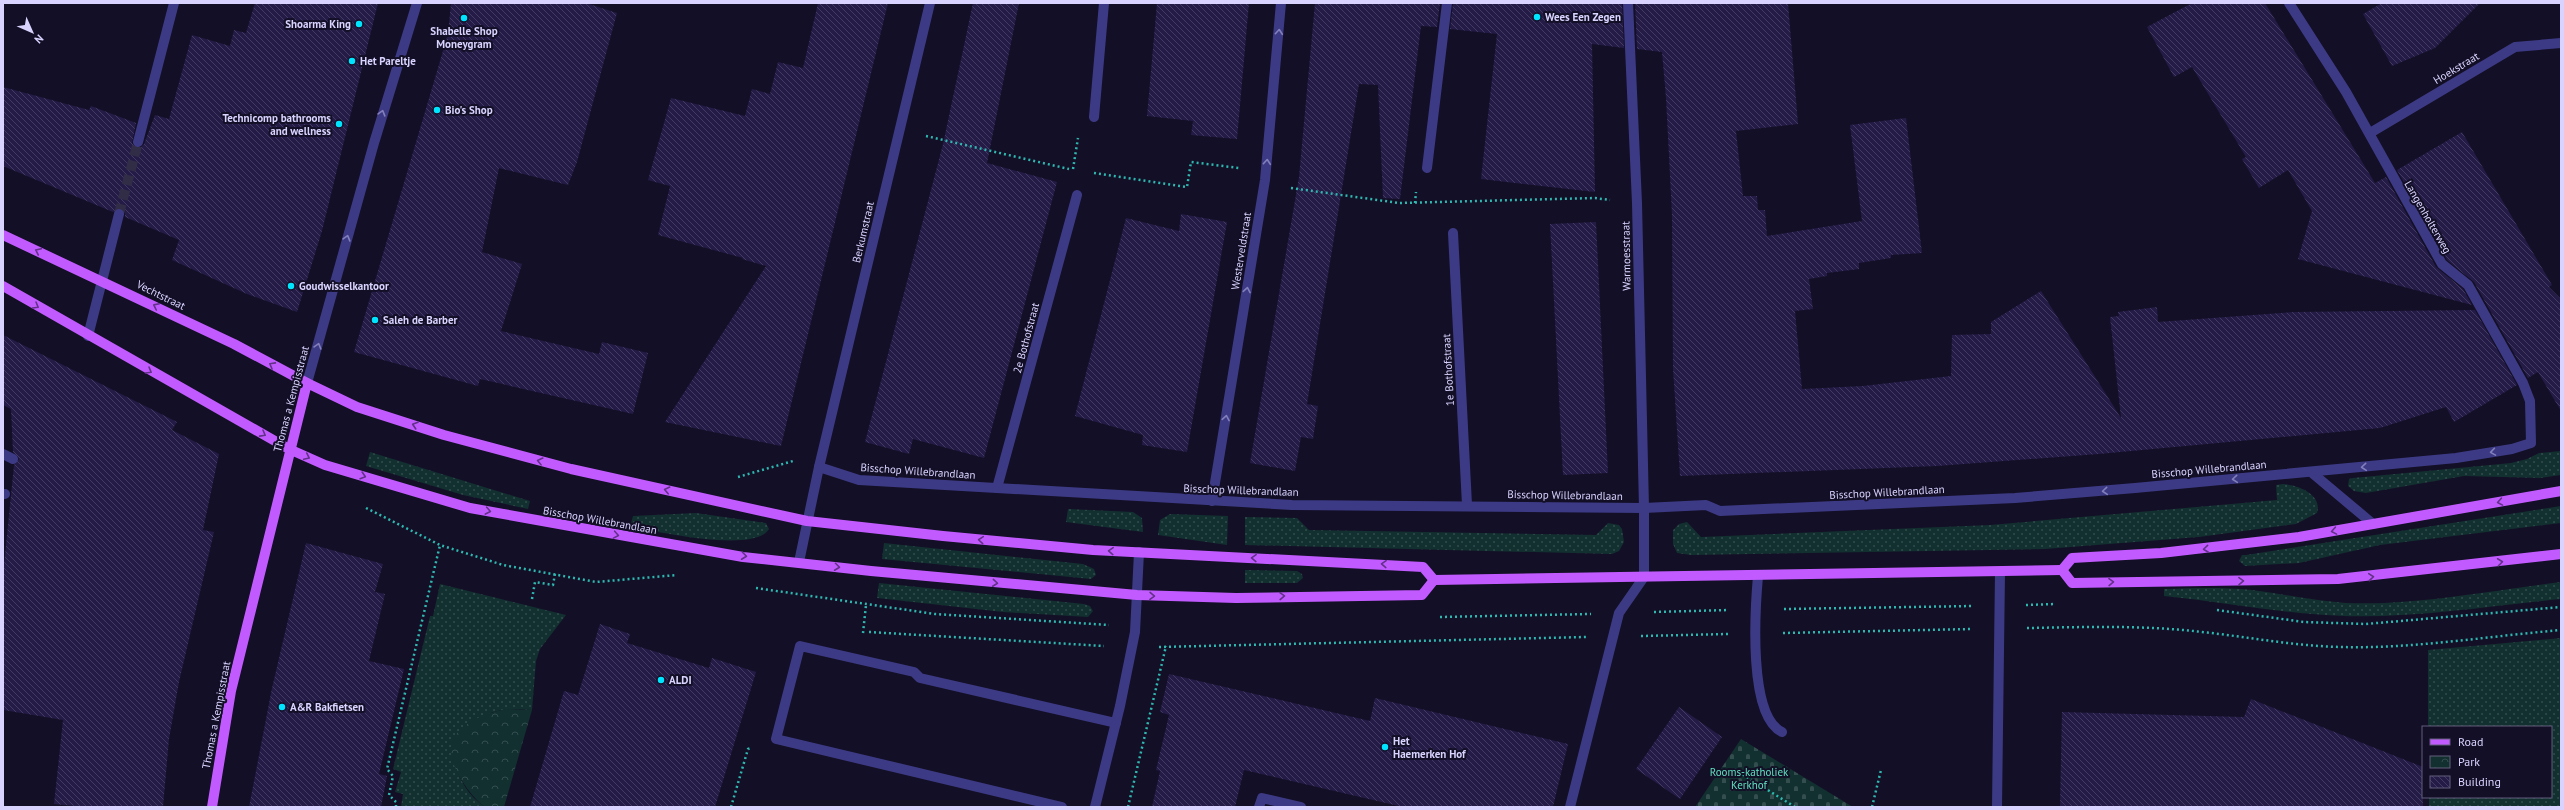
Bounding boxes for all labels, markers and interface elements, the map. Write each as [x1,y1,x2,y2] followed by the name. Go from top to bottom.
[1545,10,1621,24] place label: Wees Een Zegen
[12,12,52,52] north arrow
[1532,12,1542,22] marker: Wees Een Zegen
[459,13,469,23] marker: Shabelle Shop Moneygram
[285,17,351,31] place label: Shoarma King
[354,19,364,29] marker: Shoarma King
[430,24,498,51] place label: Shabelle Shop Moneygram
[1274,29,1283,35] one-way arrow
[32,32,47,47] text: N
[2431,49,2482,87] street label: Hoekstraat
[360,54,416,68] place label: Het Pareltje
[347,56,357,66] marker: Het Pareltje
[445,103,493,117] place label: Bio's Shop
[432,105,442,115] marker: Bio's Shop
[377,110,386,117] one-way arrow
[222,111,331,138] place label: Technicomp bathrooms and wellness
[334,119,344,129] marker: Technicomp bathrooms and wellness
[1262,159,1271,165] one-way arrow
[2401,178,2455,256] street label: Langenholterweg
[849,200,877,264] street label: Berkumstraat
[1228,211,1254,291] street label: Westerveldstraat
[1618,221,1634,291] street label: Warmoesstraat
[342,235,351,242] one-way arrow
[35,248,43,256] one-way arrow
[133,277,188,313] street label: Vechtstraat
[299,279,389,293] place label: Goudwisselkantoor
[286,281,296,291] marker: Goudwisselkantoor
[1242,287,1251,293] one-way arrow
[1010,301,1042,375] street label: 2e Bothofstraat
[32,302,39,309] one-way arrow
[153,303,160,311] one-way arrow
[383,313,457,327] place label: Saleh de Barber
[370,315,380,325] marker: Saleh de Barber
[1439,333,1457,407] street label: 1e Bothofstraat
[313,343,322,350] one-way arrow
[270,344,312,454] street label: Thomas a Kempisstraat
[269,362,276,369] one-way arrow
[145,366,152,373] one-way arrow
[1221,415,1229,422] one-way arrow
[411,422,418,430] one-way arrow
[259,429,266,437] one-way arrow
[2490,447,2496,456] one-way arrow
[303,452,311,460] one-way arrow
[537,457,544,466] one-way arrow
[2151,457,2267,481] street label: Bisschop Willebrandlaan
[860,460,976,482] street label: Bisschop Willebrandlaan
[2361,463,2367,472] one-way arrow
[359,471,366,480] one-way arrow
[2232,474,2238,483] one-way arrow
[1183,481,1299,499] street label: Bisschop Willebrandlaan
[1829,482,1945,502] street label: Bisschop Willebrandlaan
[663,486,670,495] one-way arrow
[2102,486,2108,495] one-way arrow
[1507,487,1623,503] street label: Bisschop Willebrandlaan
[2497,497,2503,505] one-way arrow
[542,503,658,537] street label: Bisschop Willebrandlaan
[485,507,491,515] one-way arrow
[2331,526,2337,535] one-way arrow
[612,530,619,538] one-way arrow
[978,535,984,544] one-way arrow
[2203,544,2209,553] one-way arrow
[1108,547,1114,555] one-way arrow
[741,552,747,561] one-way arrow
[1251,553,1257,562] one-way arrow
[2497,558,2503,567] one-way arrow
[1381,560,1387,569] one-way arrow
[834,562,841,571] one-way arrow
[2368,572,2374,581] one-way arrow
[2238,576,2244,585] one-way arrow
[992,578,998,587] one-way arrow
[2108,578,2114,586] one-way arrow
[1149,591,1155,600] one-way arrow
[1279,592,1285,601] one-way arrow
[199,660,233,770] street label: Thomas a Kempisstraat
[669,673,692,687] place label: ALDI
[656,675,666,685] marker: ALDI
[290,700,364,714] place label: A&R Bakfietsen
[277,702,287,712] marker: A&R Bakfietsen
[2422,726,2552,798] legend
[1393,734,1467,761] place label: Het Haemerken Hof
[2458,734,2483,749] text: Road
[1380,742,1390,752] marker: Het Haemerken Hof
[2458,754,2480,769] text: Park
[1710,765,1789,792] park label: Rooms-katholiek Kerkhof
[2458,774,2501,789] text: Building

